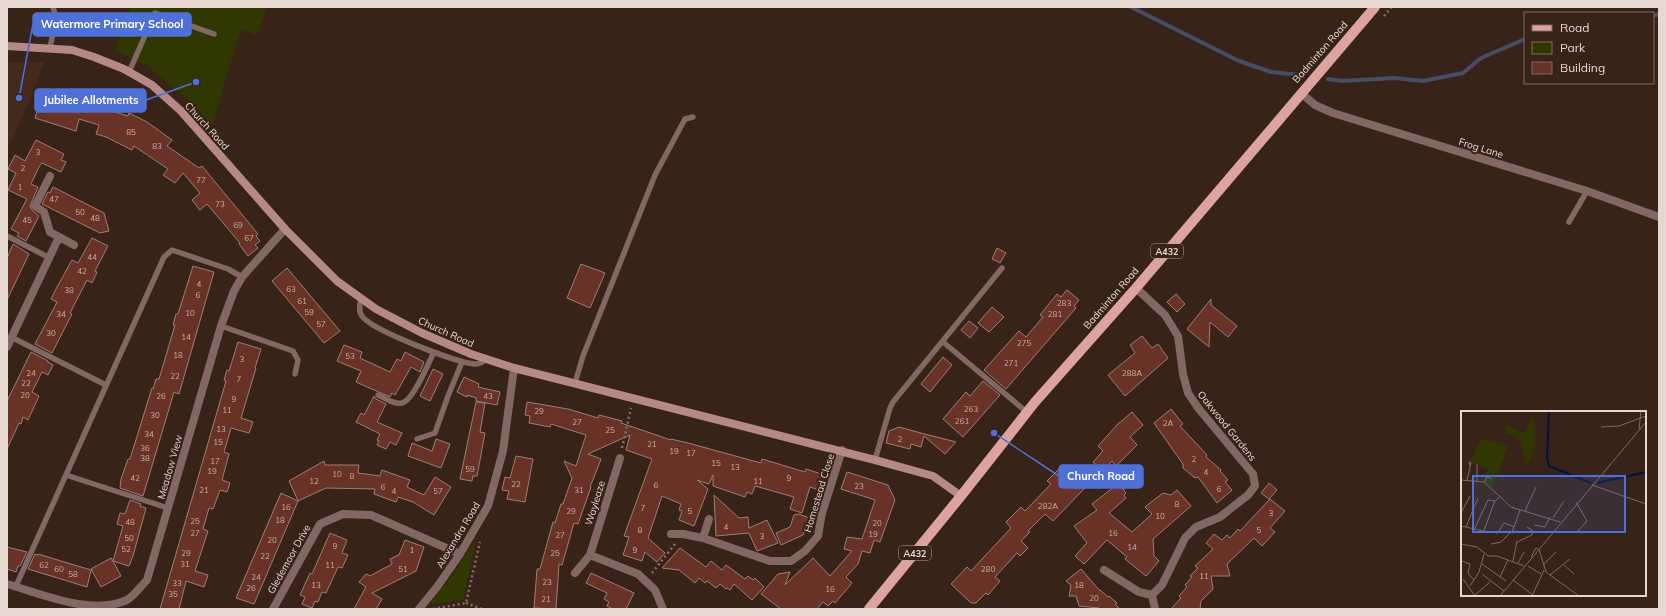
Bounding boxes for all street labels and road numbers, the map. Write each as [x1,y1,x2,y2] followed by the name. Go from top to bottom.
[1290,18,1350,86] street label: Badminton Road
[182,99,232,153] street label: Church Road
[1457,135,1505,161] street label: Frog Lane
[1151,244,1183,258] road number: A432
[1081,264,1141,332] street label: Badminton Road
[416,314,476,350] street label: Church Road
[1195,388,1259,464] street label: Oakwood Gardens
[155,433,185,501] street label: Meadow View
[801,452,837,534] street label: Homestead Close
[582,479,608,527] street label: Wayleaze
[433,500,483,570] street label: Alexandra Road
[265,522,313,596] street label: Gledemoor Drive
[899,546,931,560] road number: A432

